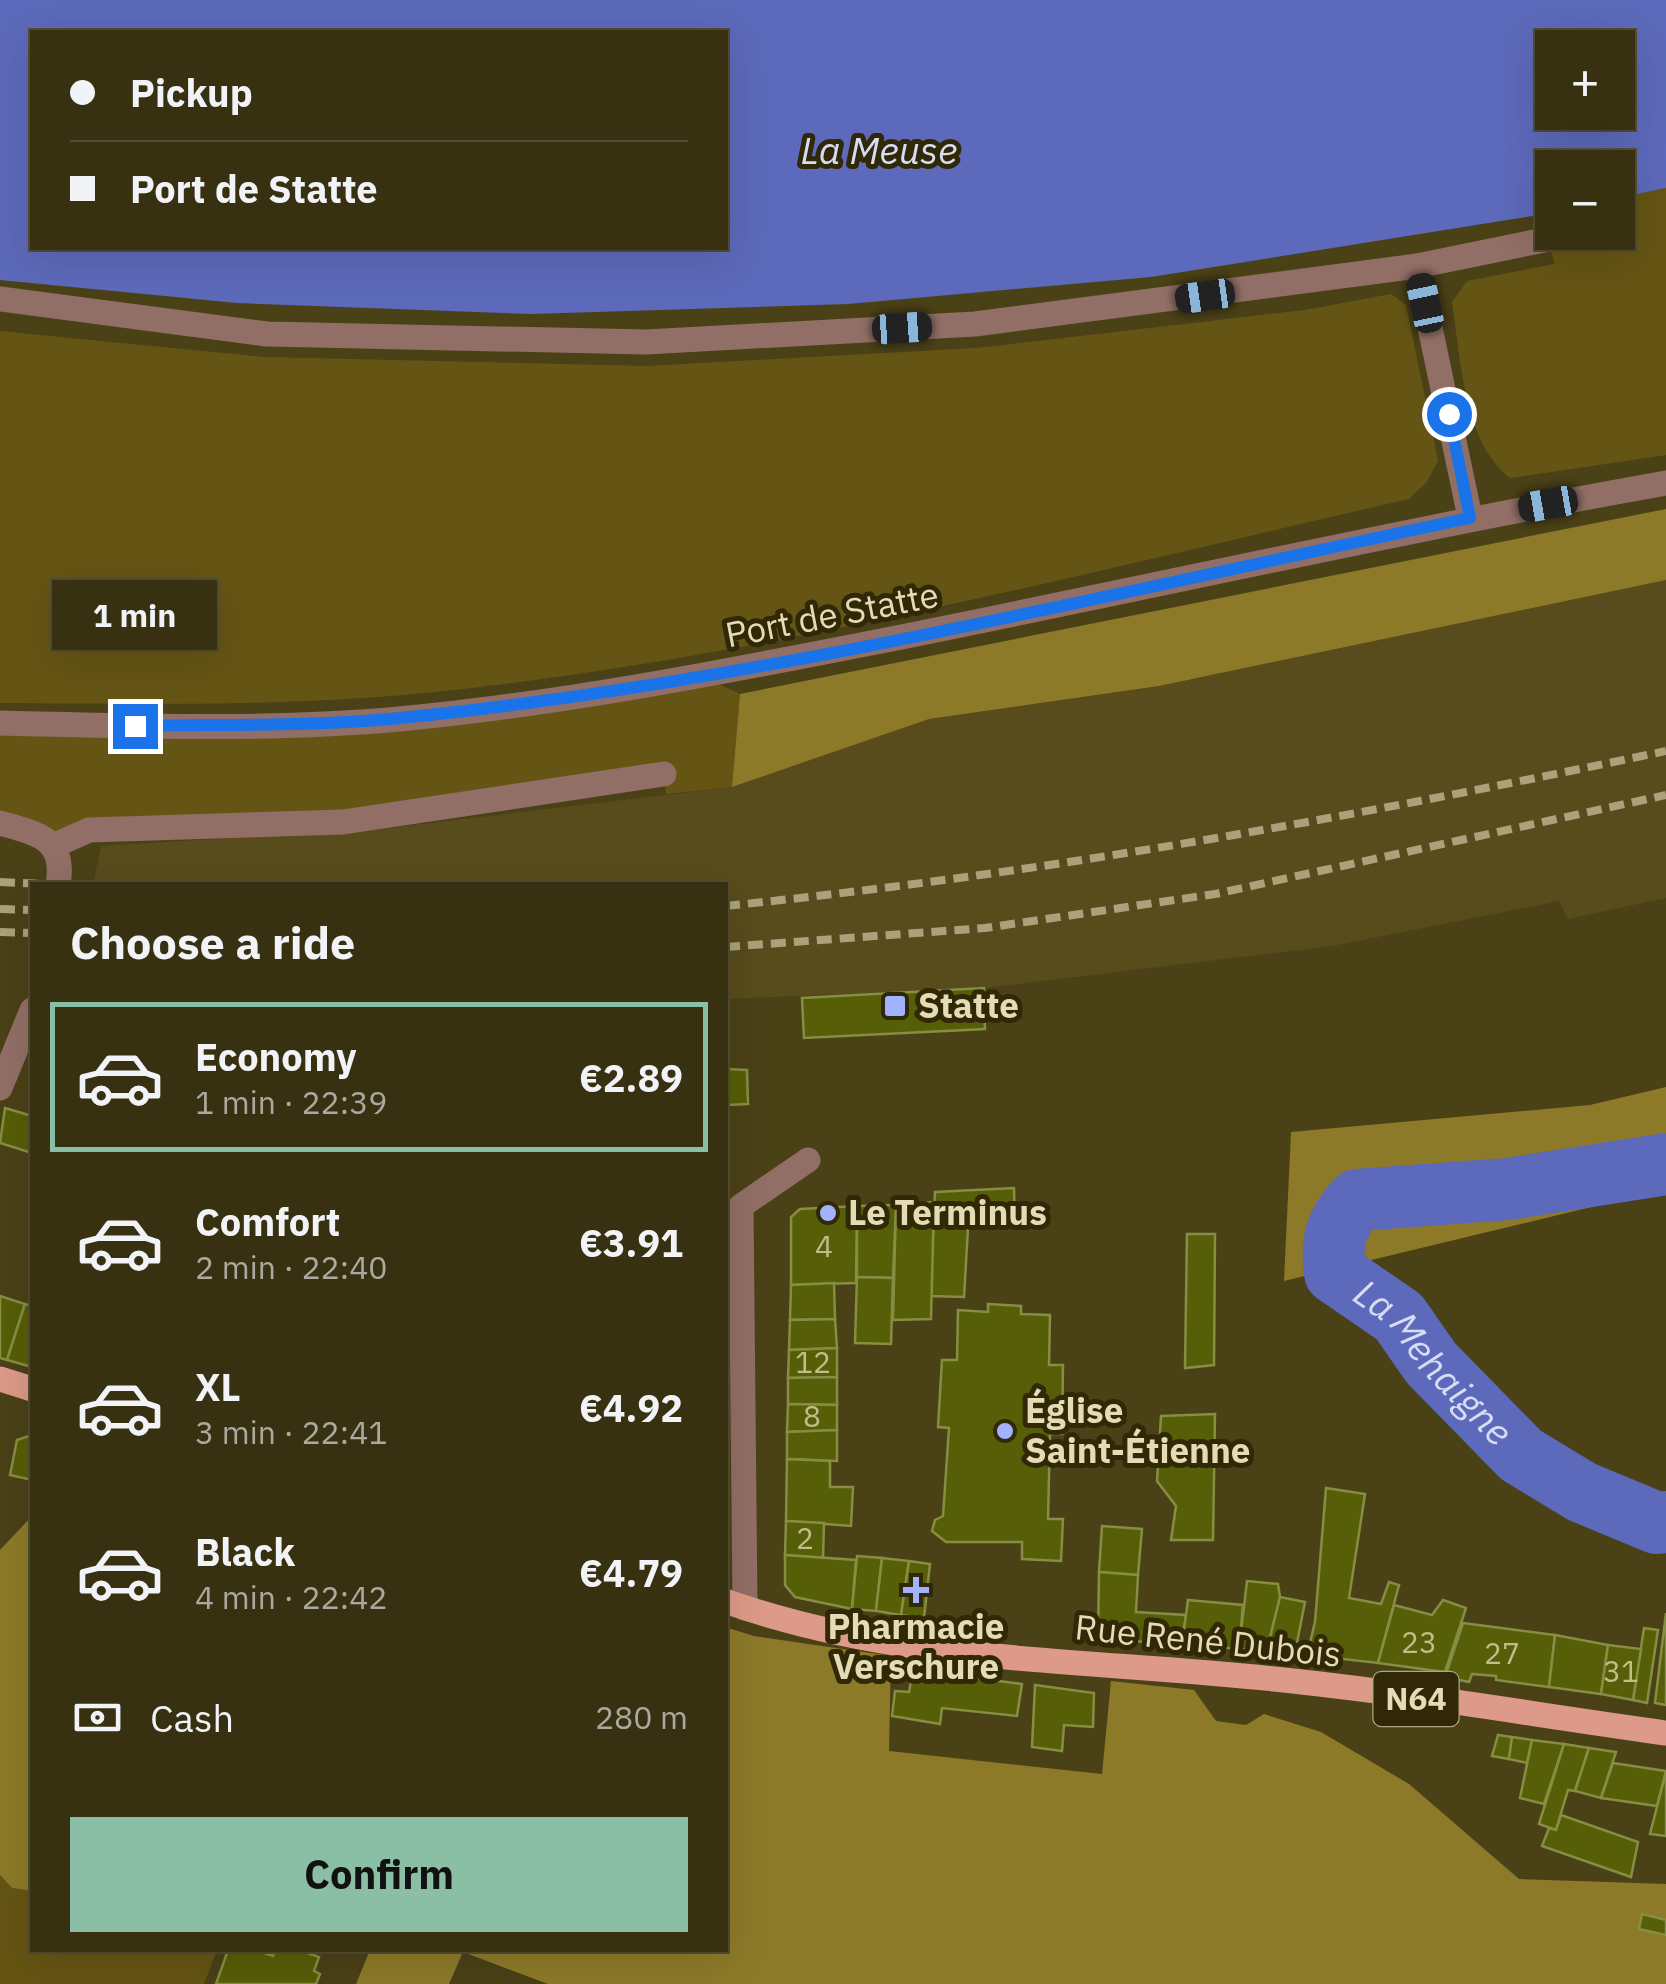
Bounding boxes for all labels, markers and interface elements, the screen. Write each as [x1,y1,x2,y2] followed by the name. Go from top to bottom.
[1535,30,1635,250] map controls
[1535,30,1635,130] button: +
[130,68,253,117] text: Pickup
[801,125,957,174] water label: La Meuse
[1535,150,1635,250] button: −
[130,164,378,213] text: Port de Statte
[1404,271,1446,335] car
[1173,277,1237,315] car
[871,311,933,345] car
[1427,392,1472,437] route start
[1516,484,1580,524] car
[721,571,942,657] street label: Port de Statte
[52,581,218,651] callout: 1 min
[93,594,176,636] text: 1 min
[113,704,158,749] route end
[70,913,355,971] text: Choose a ride
[918,982,1019,1028] place label: Statte
[882,993,908,1019] marker: Statte
[75,1032,165,1122] icon: car
[195,1032,357,1081] text: Economy
[579,1053,683,1102] text: €2.89
[195,1081,388,1123] text: 1 min · 22:39
[848,1189,1047,1235] place label: Le Terminus
[75,1197,165,1287] icon: car
[195,1197,340,1246] text: Comfort
[817,1202,839,1224] marker: Le Terminus
[579,1218,683,1267] text: €3.91
[815,1226,833,1265] house number: 4
[195,1246,388,1288] text: 2 min · 22:40
[1345,1267,1524,1455] water label: La Mehaigne
[795,1342,831,1381] house number: 12
[75,1362,165,1452] icon: car
[195,1362,241,1411] text: XL
[579,1383,683,1432] text: €4.92
[1025,1387,1251,1473] place label: Église Saint-Étienne
[803,1396,821,1435] house number: 8
[195,1411,388,1453] text: 3 min · 22:41
[994,1420,1016,1442] marker: Église Saint-Étienne
[796,1518,814,1557] house number: 2
[75,1527,165,1617] icon: car
[195,1527,295,1576] text: Black
[579,1548,683,1597] text: €4.79
[195,1576,388,1618] text: 4 min · 22:42
[905,1579,927,1601] marker: Pharmacie Verschure
[828,1603,1004,1689] place label: Pharmacie Verschure
[1073,1603,1343,1677] street label: Rue René Dubois
[1401,1622,1437,1661] house number: 23
[1484,1633,1520,1672] house number: 27
[1603,1651,1639,1690] house number: 31
[1374,1672,1458,1726] road number: N64
[70,1690,125,1745] icon: cash
[150,1693,234,1742] text: Cash
[595,1696,688,1738] text: 280 m
[70,1817,688,1932] button: Confirm

